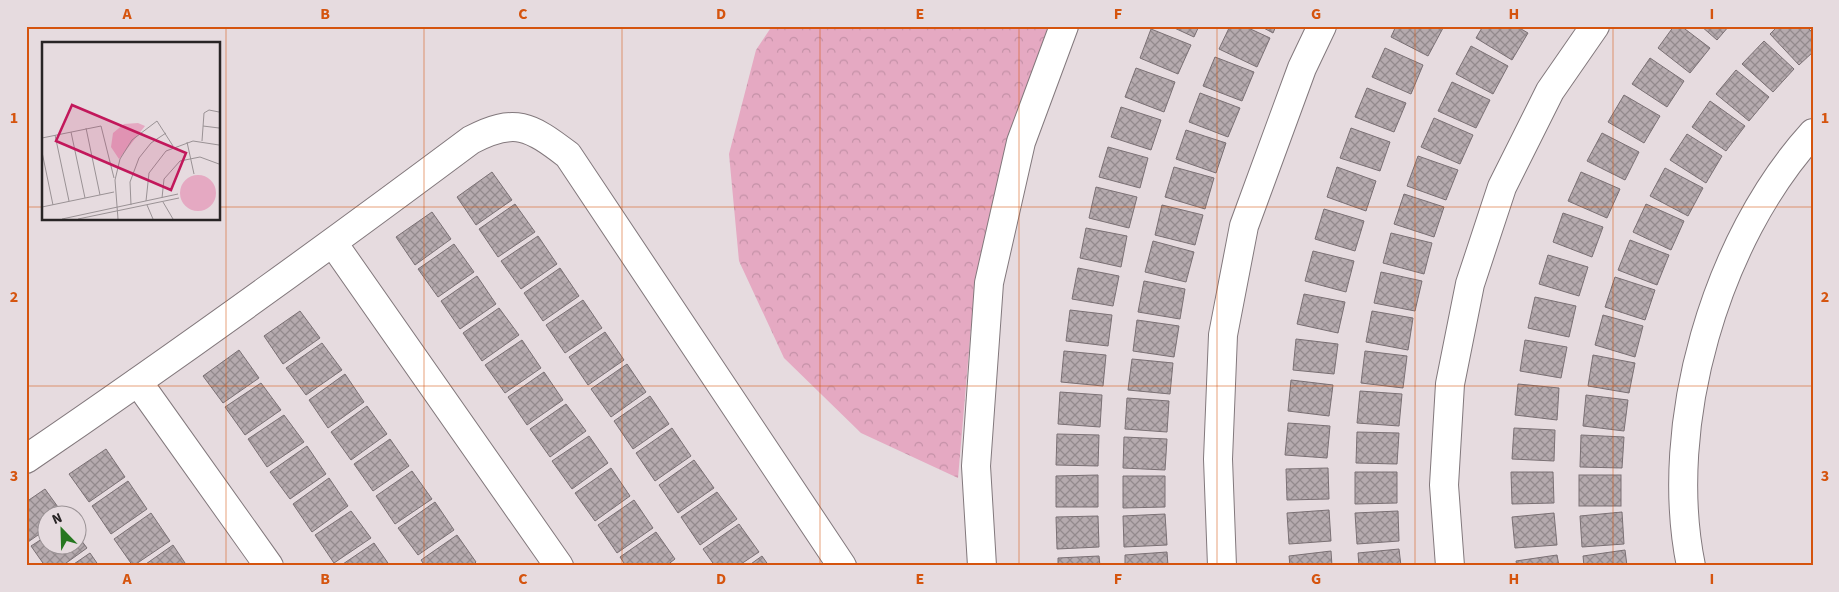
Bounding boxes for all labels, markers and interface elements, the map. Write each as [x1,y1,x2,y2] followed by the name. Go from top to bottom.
[121,3,132,25] text: A
[320,3,330,25] text: B
[518,3,528,25] text: C
[716,3,726,25] text: D
[916,3,924,25] text: E
[1114,3,1122,25] text: F
[1311,3,1321,25] text: G
[1509,3,1519,25] text: H
[1710,3,1714,25] text: I
[42,42,220,220] inset map
[10,107,18,129] text: 1
[1821,107,1829,129] text: 1
[10,286,18,308] text: 2
[1821,286,1829,308] text: 2
[10,465,18,487] text: 3
[1821,465,1829,487] text: 3
[38,504,88,554] north arrow
[49,508,66,530] text: N
[121,568,132,590] text: A
[320,568,330,590] text: B
[518,568,528,590] text: C
[716,568,726,590] text: D
[916,568,924,590] text: E
[1114,568,1122,590] text: F
[1311,568,1321,590] text: G
[1509,568,1519,590] text: H
[1710,568,1714,590] text: I

